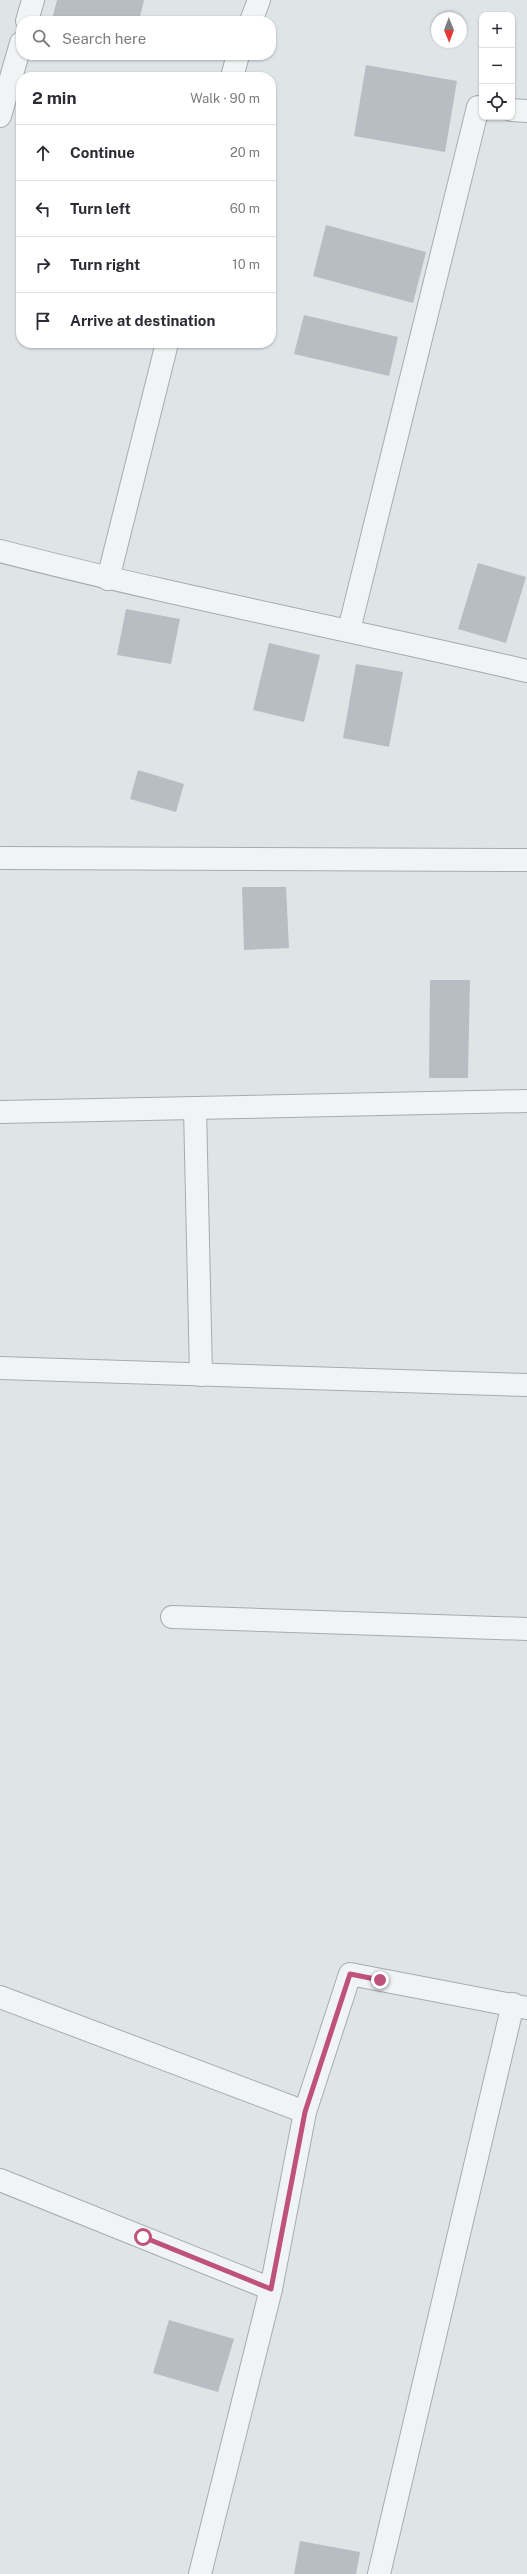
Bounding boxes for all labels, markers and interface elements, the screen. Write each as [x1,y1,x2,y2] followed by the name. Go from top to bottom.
[431,12,467,48] north arrow
[479,12,515,120] map controls
[479,12,515,48] button: +
[16,16,276,60] search box
[30,27,52,49] icon: search
[62,30,146,47] text: Search here
[479,48,515,84] button: −
[479,84,515,120] button: locate
[32,88,77,108] text: 2 min
[190,91,260,106] text: Walk · 90 m
[32,142,54,164] icon: ahead
[70,144,135,161] text: Continue
[230,145,260,160] text: 20 m
[32,198,54,220] icon: left
[70,200,131,217] text: Turn left
[230,201,260,216] text: 60 m
[32,254,54,276] icon: right
[70,256,140,273] text: Turn right
[232,257,260,272] text: 10 m
[32,310,54,332] icon: arrive
[70,312,215,329] text: Arrive at destination
[371,1971,389,1989] route end
[134,2228,152,2246] route start

